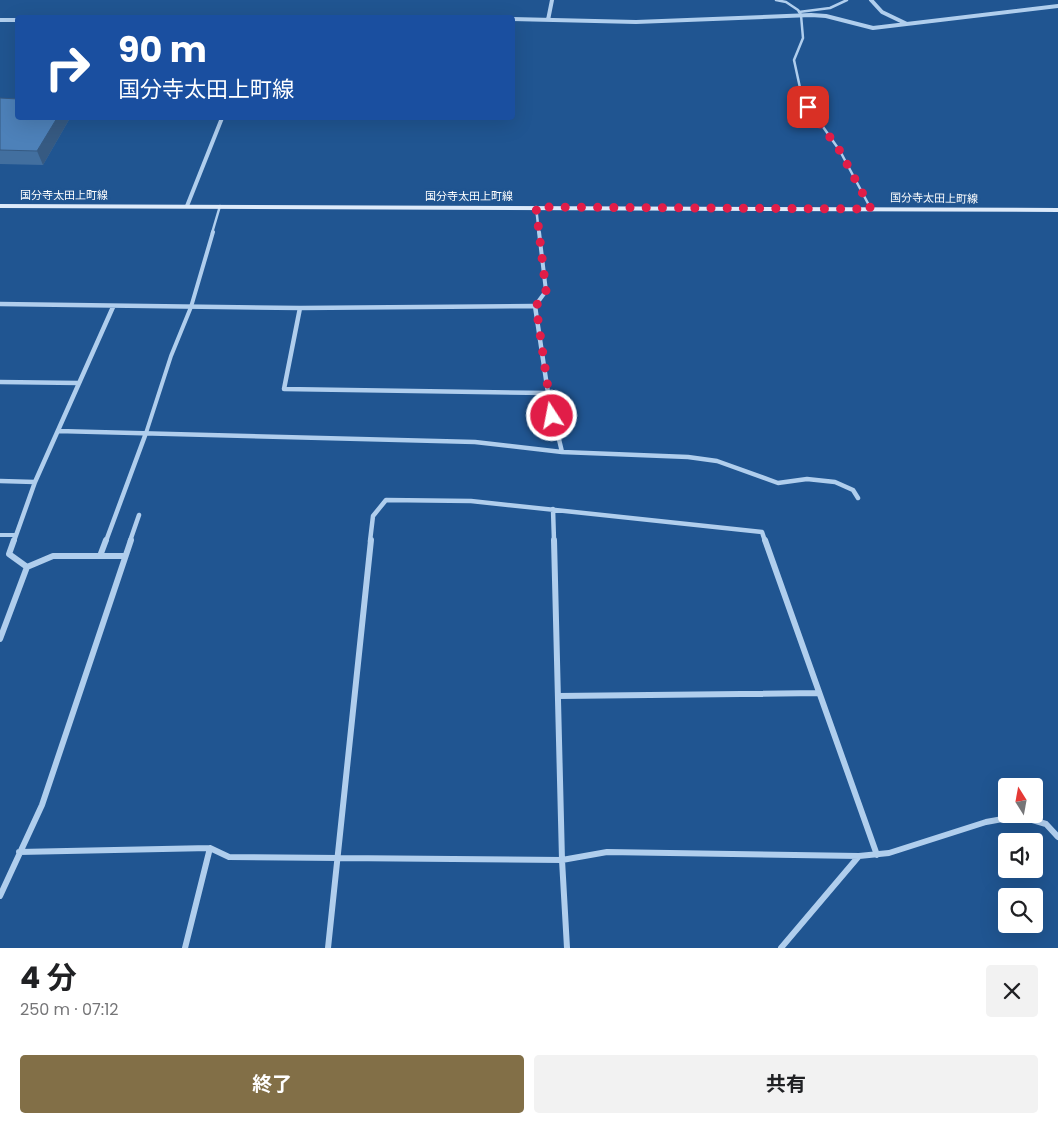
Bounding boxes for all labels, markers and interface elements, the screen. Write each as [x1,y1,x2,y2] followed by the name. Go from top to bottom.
[118,25,207,74] text: 90 m
[35,35,100,100] icon: right
[118,74,294,105] text: 国分寺太田上町線
[787,86,829,128] pin
[794,93,822,121] icon: arrive
[20,187,108,203] street label: 国分寺太田上町線
[425,188,513,204] street label: 国分寺太田上町線
[890,189,978,207] street label: 国分寺太田上町線
[525,389,577,441] position arrow
[998,778,1042,822] north arrow
[998,778,1043,933] map controls
[998,833,1043,878] button: sound
[998,888,1043,933] button: search
[20,956,77,999] text: 4 分
[986,965,1038,1017] button: close
[20,998,119,1021] text: 250 m · 07:12
[20,1055,524,1113] button: 終了
[534,1055,1038,1113] button: 共有

